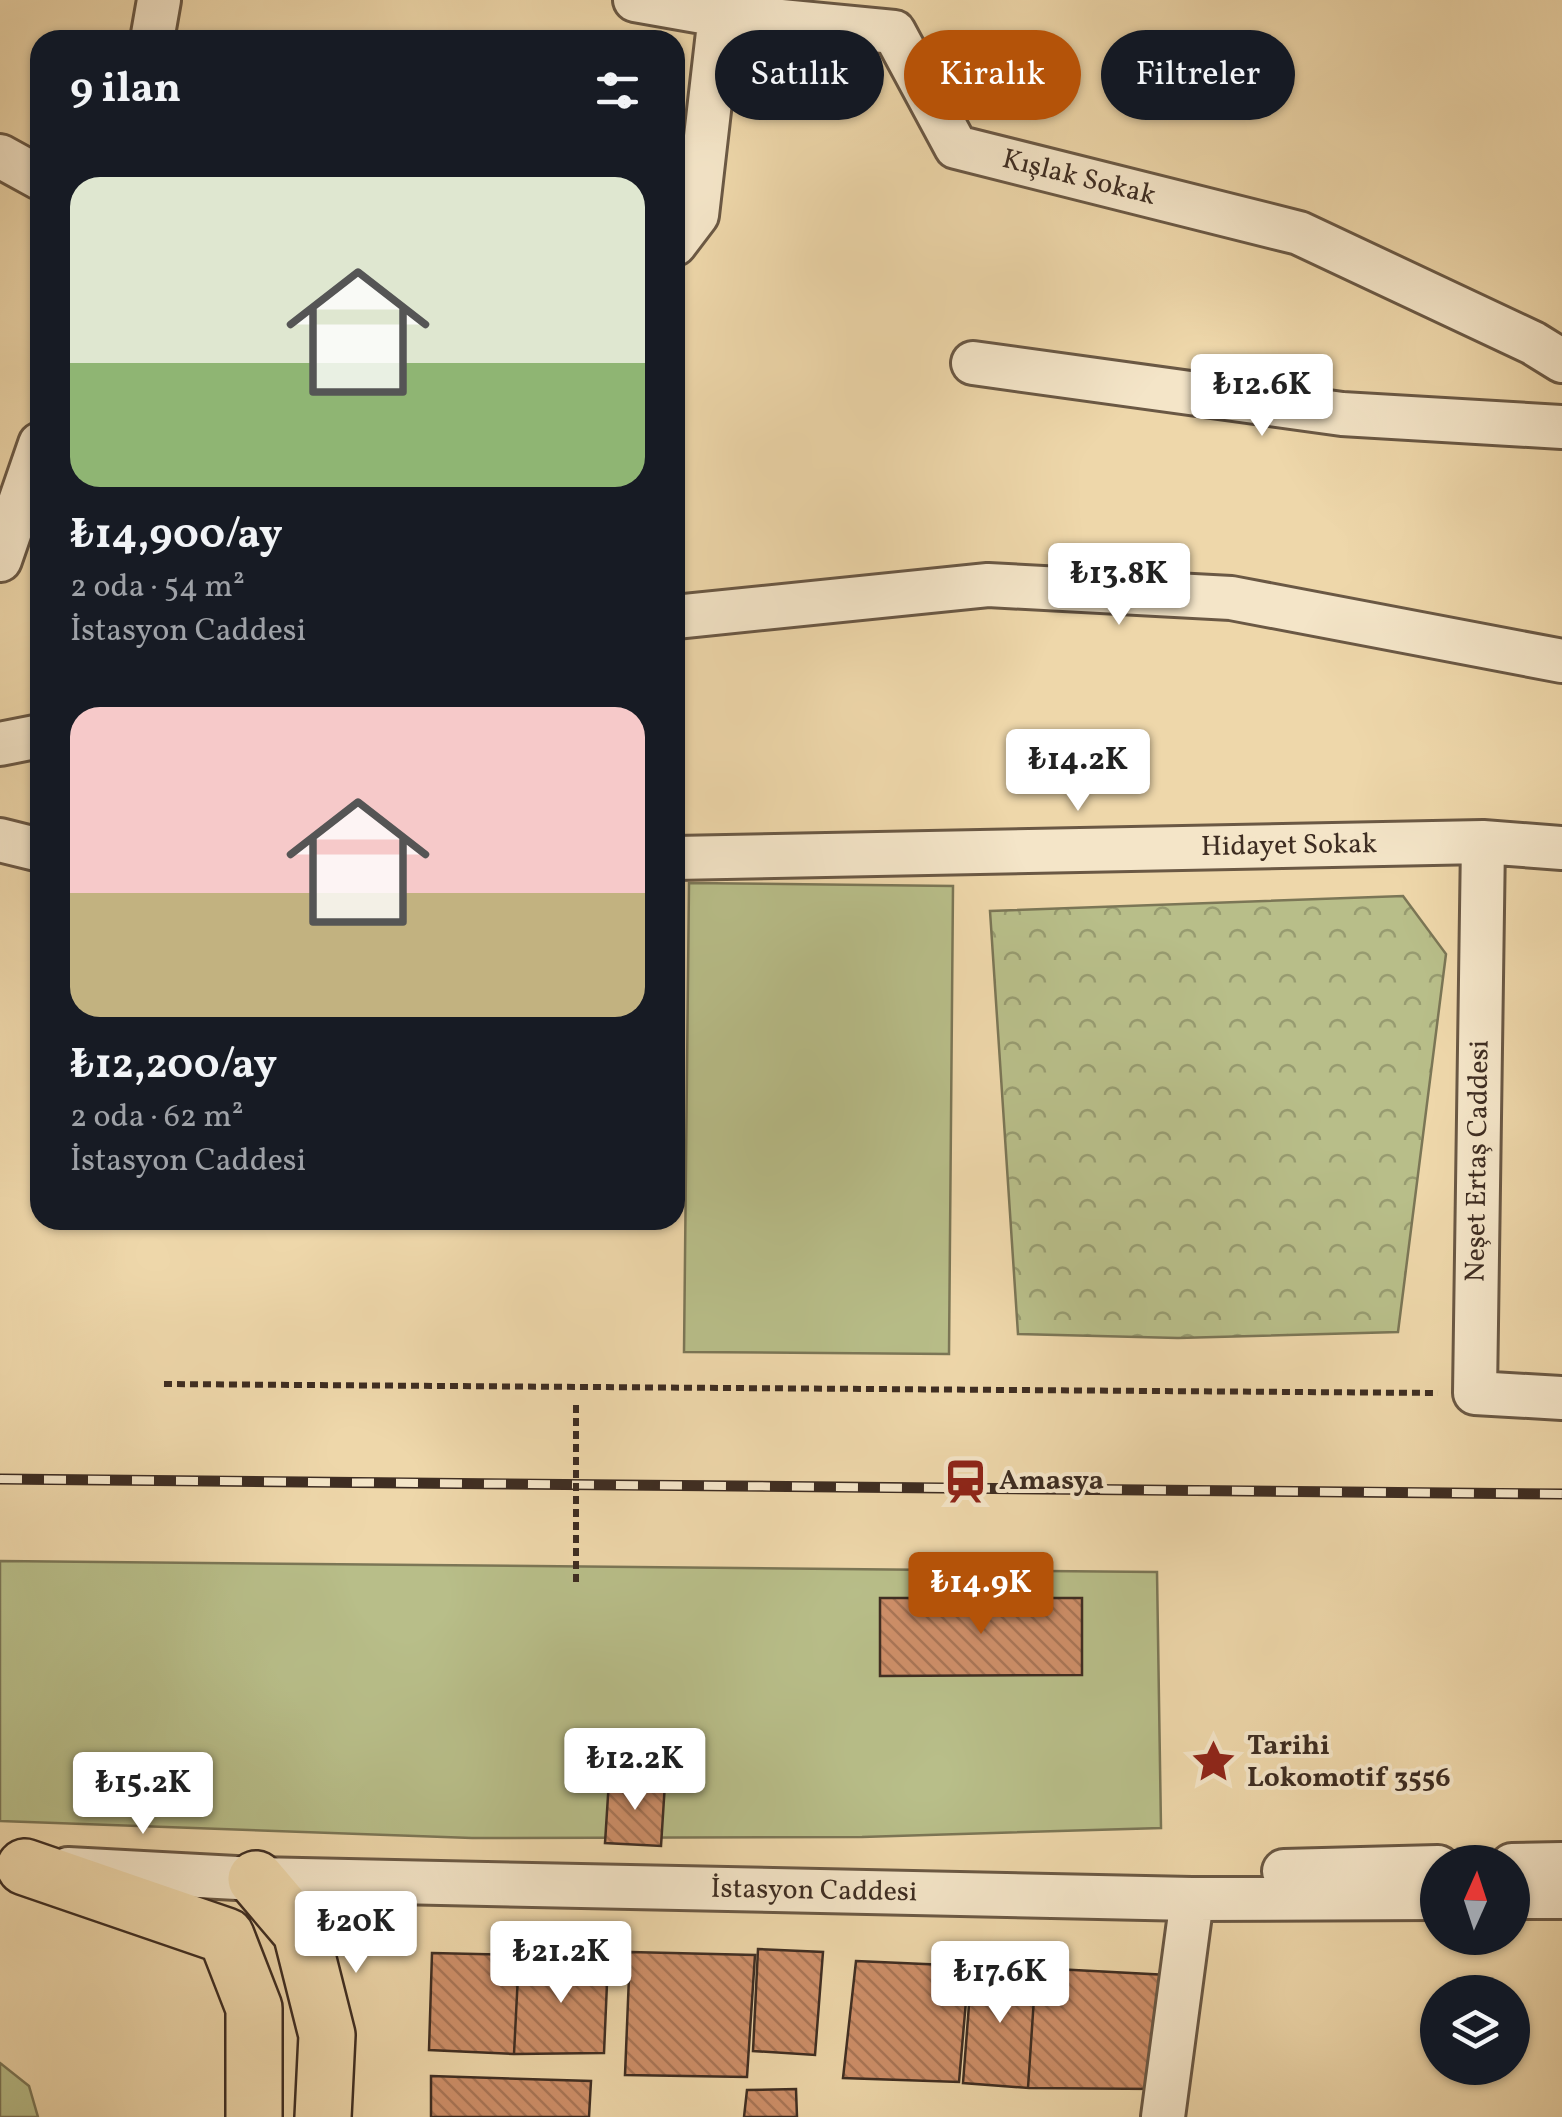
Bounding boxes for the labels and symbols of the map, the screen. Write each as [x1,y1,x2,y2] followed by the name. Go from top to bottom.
[998,140,1160,216] street label: Kışlak Sokak
[1181,354,1343,439] pin: ₺12.6K
[1038,543,1200,628] pin: ₺13.8K
[997,729,1159,814] pin: ₺14.2K
[1200,825,1378,867] street label: Hidayet Sokak
[1456,1040,1500,1282] street label: Neşet Ertaş Caddesi
[942,1457,990,1505] station icon: Amasya
[999,1462,1104,1501] place label: Amasya
[900,1552,1062,1637] pin: ₺14.9K
[1247,1727,1451,1798] place label: Tarihi Lokomotif 3556
[554,1728,716,1813] pin: ₺12.2K
[1190,1738,1238,1786] place icon: Tarihi Lokomotif 3556
[62,1752,224,1837] pin: ₺15.2K
[1420,1845,1530,1955] north arrow
[710,1870,918,1912] street label: İstasyon Caddesi
[297,1891,415,1976] pin: ₺20K
[480,1921,642,2006] pin: ₺21.2K
[919,1941,1081,2026] pin: ₺17.6K

